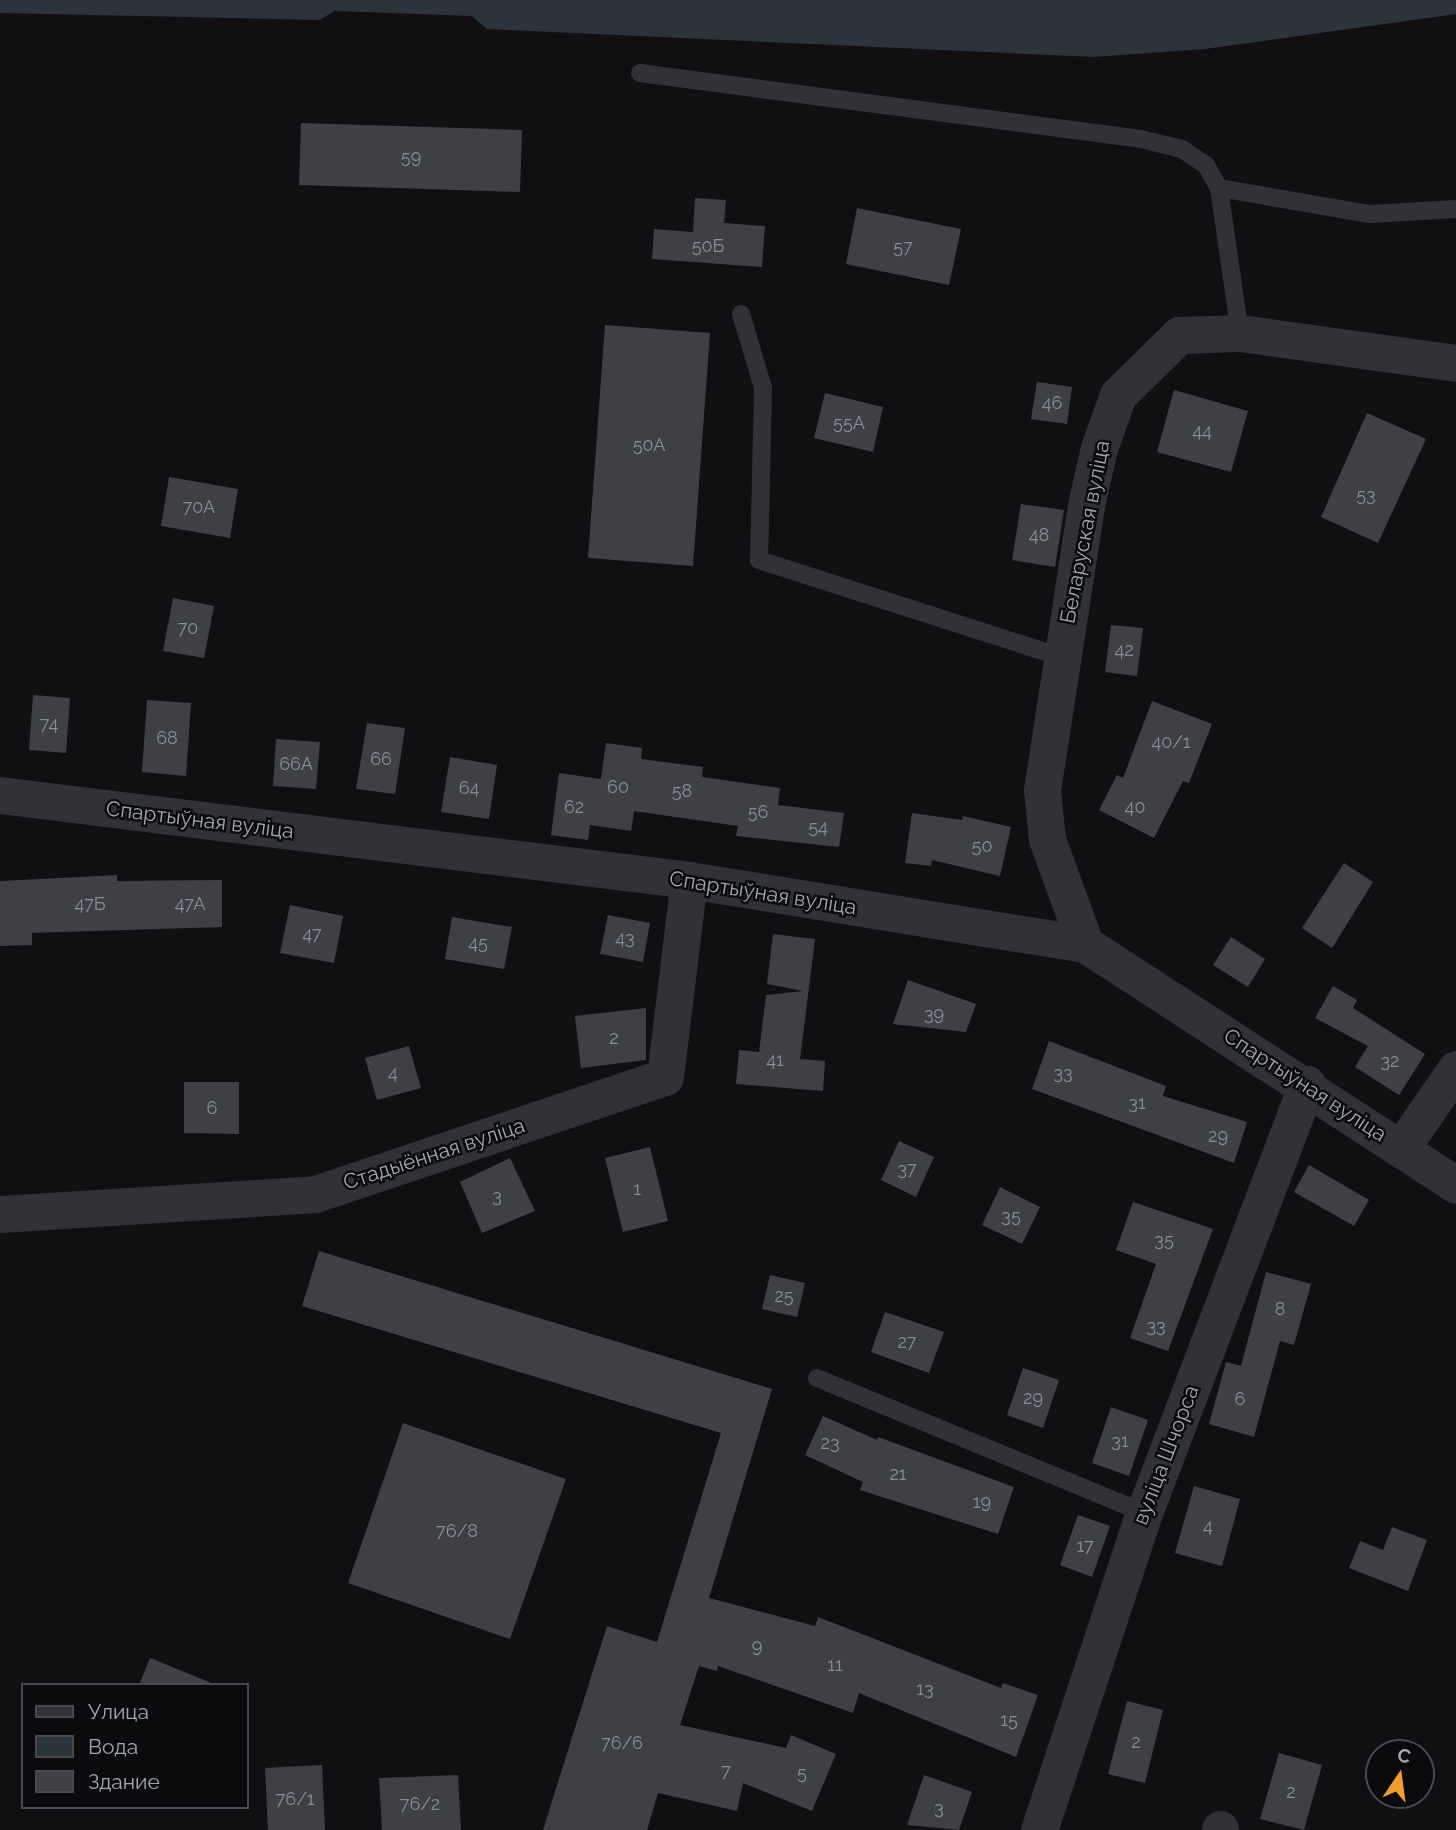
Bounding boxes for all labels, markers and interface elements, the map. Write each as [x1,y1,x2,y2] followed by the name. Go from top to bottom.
[401,146,421,168] house number: 59
[692,235,724,257] house number: 50Б
[893,236,913,258] house number: 57
[1042,392,1062,414] house number: 46
[833,412,865,434] house number: 55А
[1192,420,1212,442] house number: 44
[633,434,665,456] house number: 50А
[1055,438,1115,626] street label: Беларуская вуліца
[1356,484,1376,506] house number: 53
[183,496,215,518] house number: 70А
[1029,524,1049,546] house number: 48
[178,617,198,639] house number: 70
[1114,639,1134,661] house number: 42
[40,713,58,735] house number: 74
[156,727,178,749] house number: 68
[1152,731,1190,753] house number: 40/1
[370,748,392,770] house number: 66
[279,753,313,775] house number: 66А
[607,776,629,798] house number: 60
[459,777,479,799] house number: 64
[672,780,692,802] house number: 58
[105,796,295,844] street label: Спартыўная вуліца
[564,796,584,818] house number: 62
[1125,796,1145,818] house number: 40
[748,801,768,823] house number: 56
[808,816,828,838] house number: 54
[972,835,992,857] house number: 50
[668,866,858,920] street label: Спартыўная вуліца
[74,893,106,915] house number: 47Б
[175,893,205,915] house number: 47А
[302,923,322,945] house number: 47
[615,927,635,949] house number: 43
[468,932,488,954] house number: 45
[924,1003,944,1025] house number: 39
[1219,1023,1391,1147] street label: Спартыўная вуліца
[609,1027,619,1049] house number: 2
[766,1049,784,1071] house number: 41
[1381,1050,1399,1072] house number: 32
[388,1062,398,1084] house number: 4
[1053,1062,1073,1084] house number: 33
[1128,1092,1146,1114] house number: 31
[207,1097,217,1119] house number: 6
[340,1113,528,1195] street label: Стадыённая вуліца
[1208,1125,1228,1147] house number: 29
[897,1158,917,1180] house number: 37
[633,1178,641,1200] house number: 1
[492,1185,502,1207] house number: 3
[1001,1205,1021,1227] house number: 35
[1154,1229,1174,1251] house number: 35
[774,1285,794,1307] house number: 25
[1275,1298,1285,1320] house number: 8
[1146,1315,1166,1337] house number: 33
[897,1331,917,1353] house number: 27
[1128,1382,1204,1528] street label: вуліца Шчорса
[1023,1387,1043,1409] house number: 29
[1235,1388,1245,1410] house number: 6
[1111,1430,1129,1452] house number: 31
[821,1432,839,1454] house number: 23
[889,1463,907,1485] house number: 21
[973,1491,991,1513] house number: 19
[1203,1515,1213,1537] house number: 4
[436,1520,478,1542] house number: 76/8
[1076,1535,1094,1557] house number: 17
[752,1635,762,1657] house number: 9
[827,1654,843,1676] house number: 11
[916,1678,934,1700] house number: 13
[21,1683,248,1809] legend
[88,1699,149,1724] text: Улица
[1000,1709,1018,1731] house number: 15
[1131,1731,1141,1753] house number: 2
[601,1732,643,1754] house number: 76/6
[88,1734,138,1759] text: Вода
[1365,1739,1435,1809] north arrow
[1395,1743,1413,1768] text: С
[721,1760,731,1782] house number: 7
[797,1762,807,1784] house number: 5
[88,1769,160,1794] text: Здание
[1286,1781,1296,1803] house number: 2
[276,1788,314,1810] house number: 76/1
[400,1793,440,1815] house number: 76/2
[934,1797,944,1819] house number: 3

